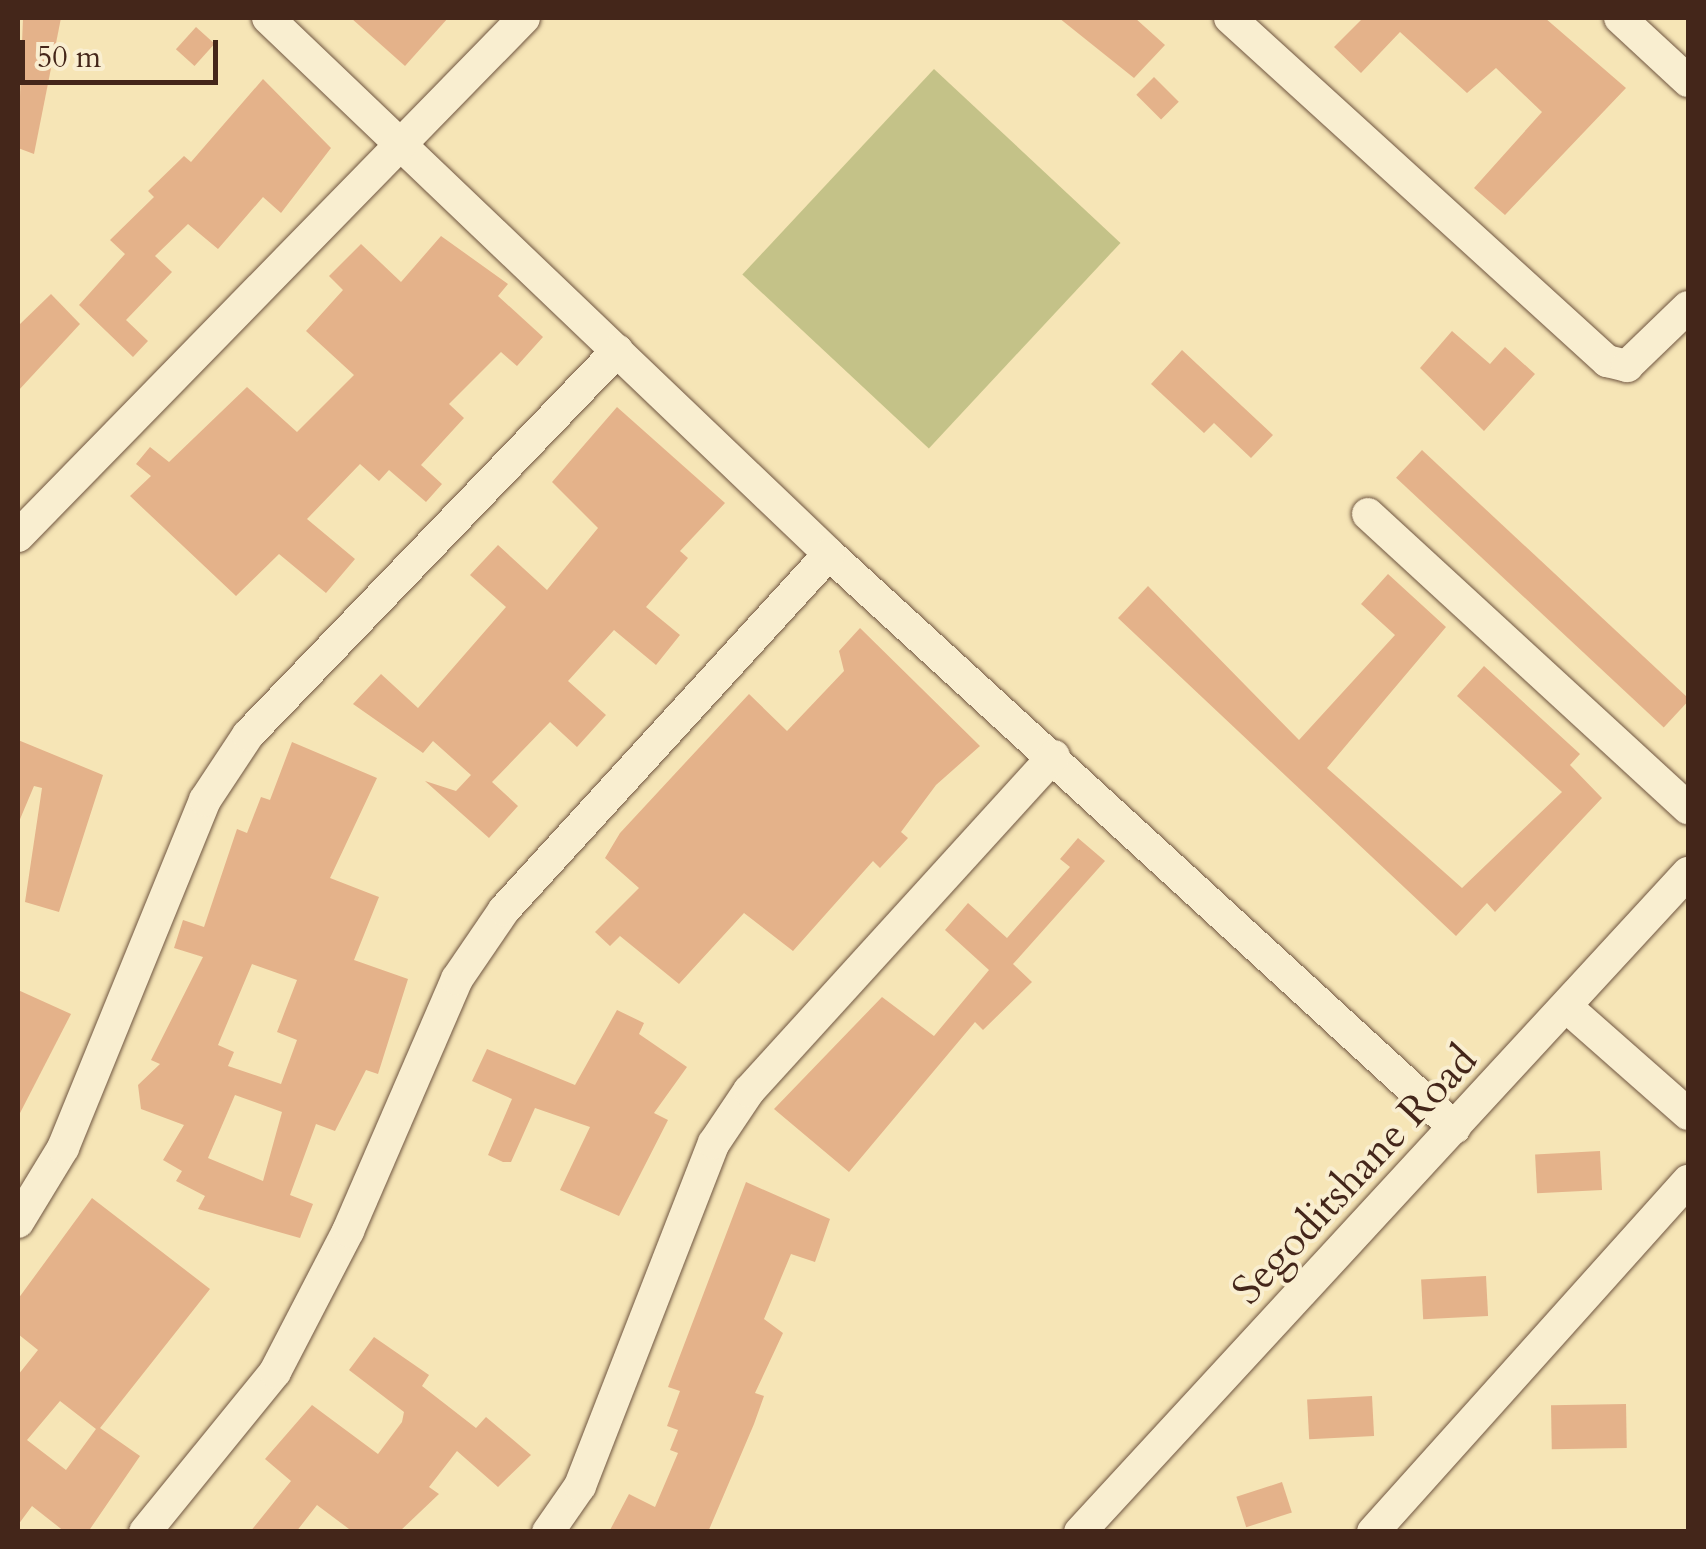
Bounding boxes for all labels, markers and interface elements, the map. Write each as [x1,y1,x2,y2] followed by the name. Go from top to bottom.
[25,20,222,82] scale bar
[37,37,101,78] text: 50 m
[1222,1035,1488,1315] street label: Segoditshane Road

